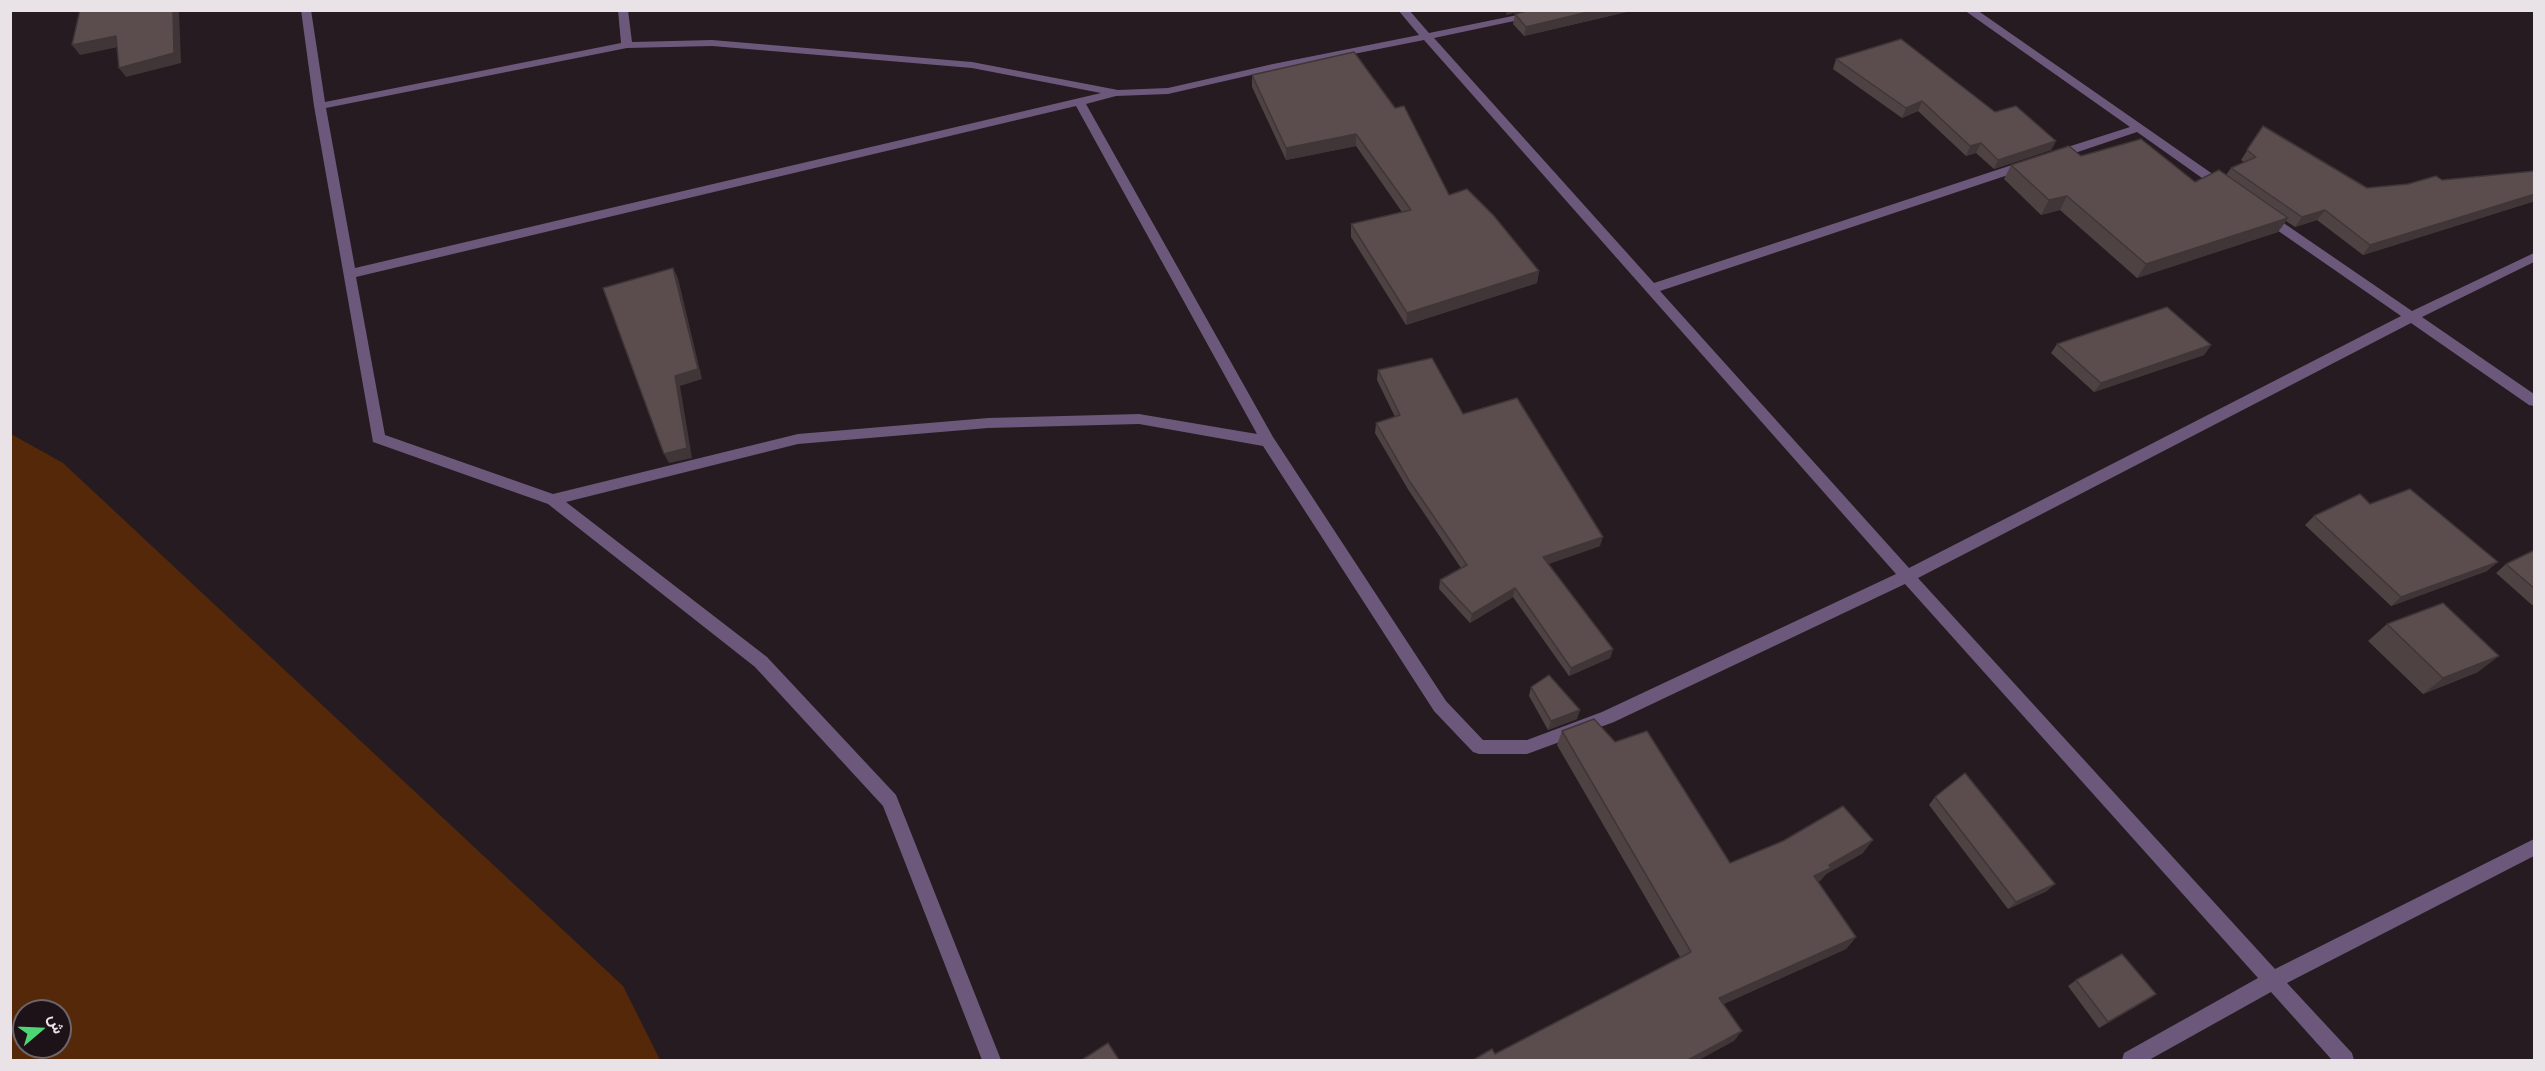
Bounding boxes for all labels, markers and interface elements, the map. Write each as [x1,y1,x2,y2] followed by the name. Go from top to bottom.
[12,999,72,1059] north arrow
[44,1011,71,1036] text: ش

